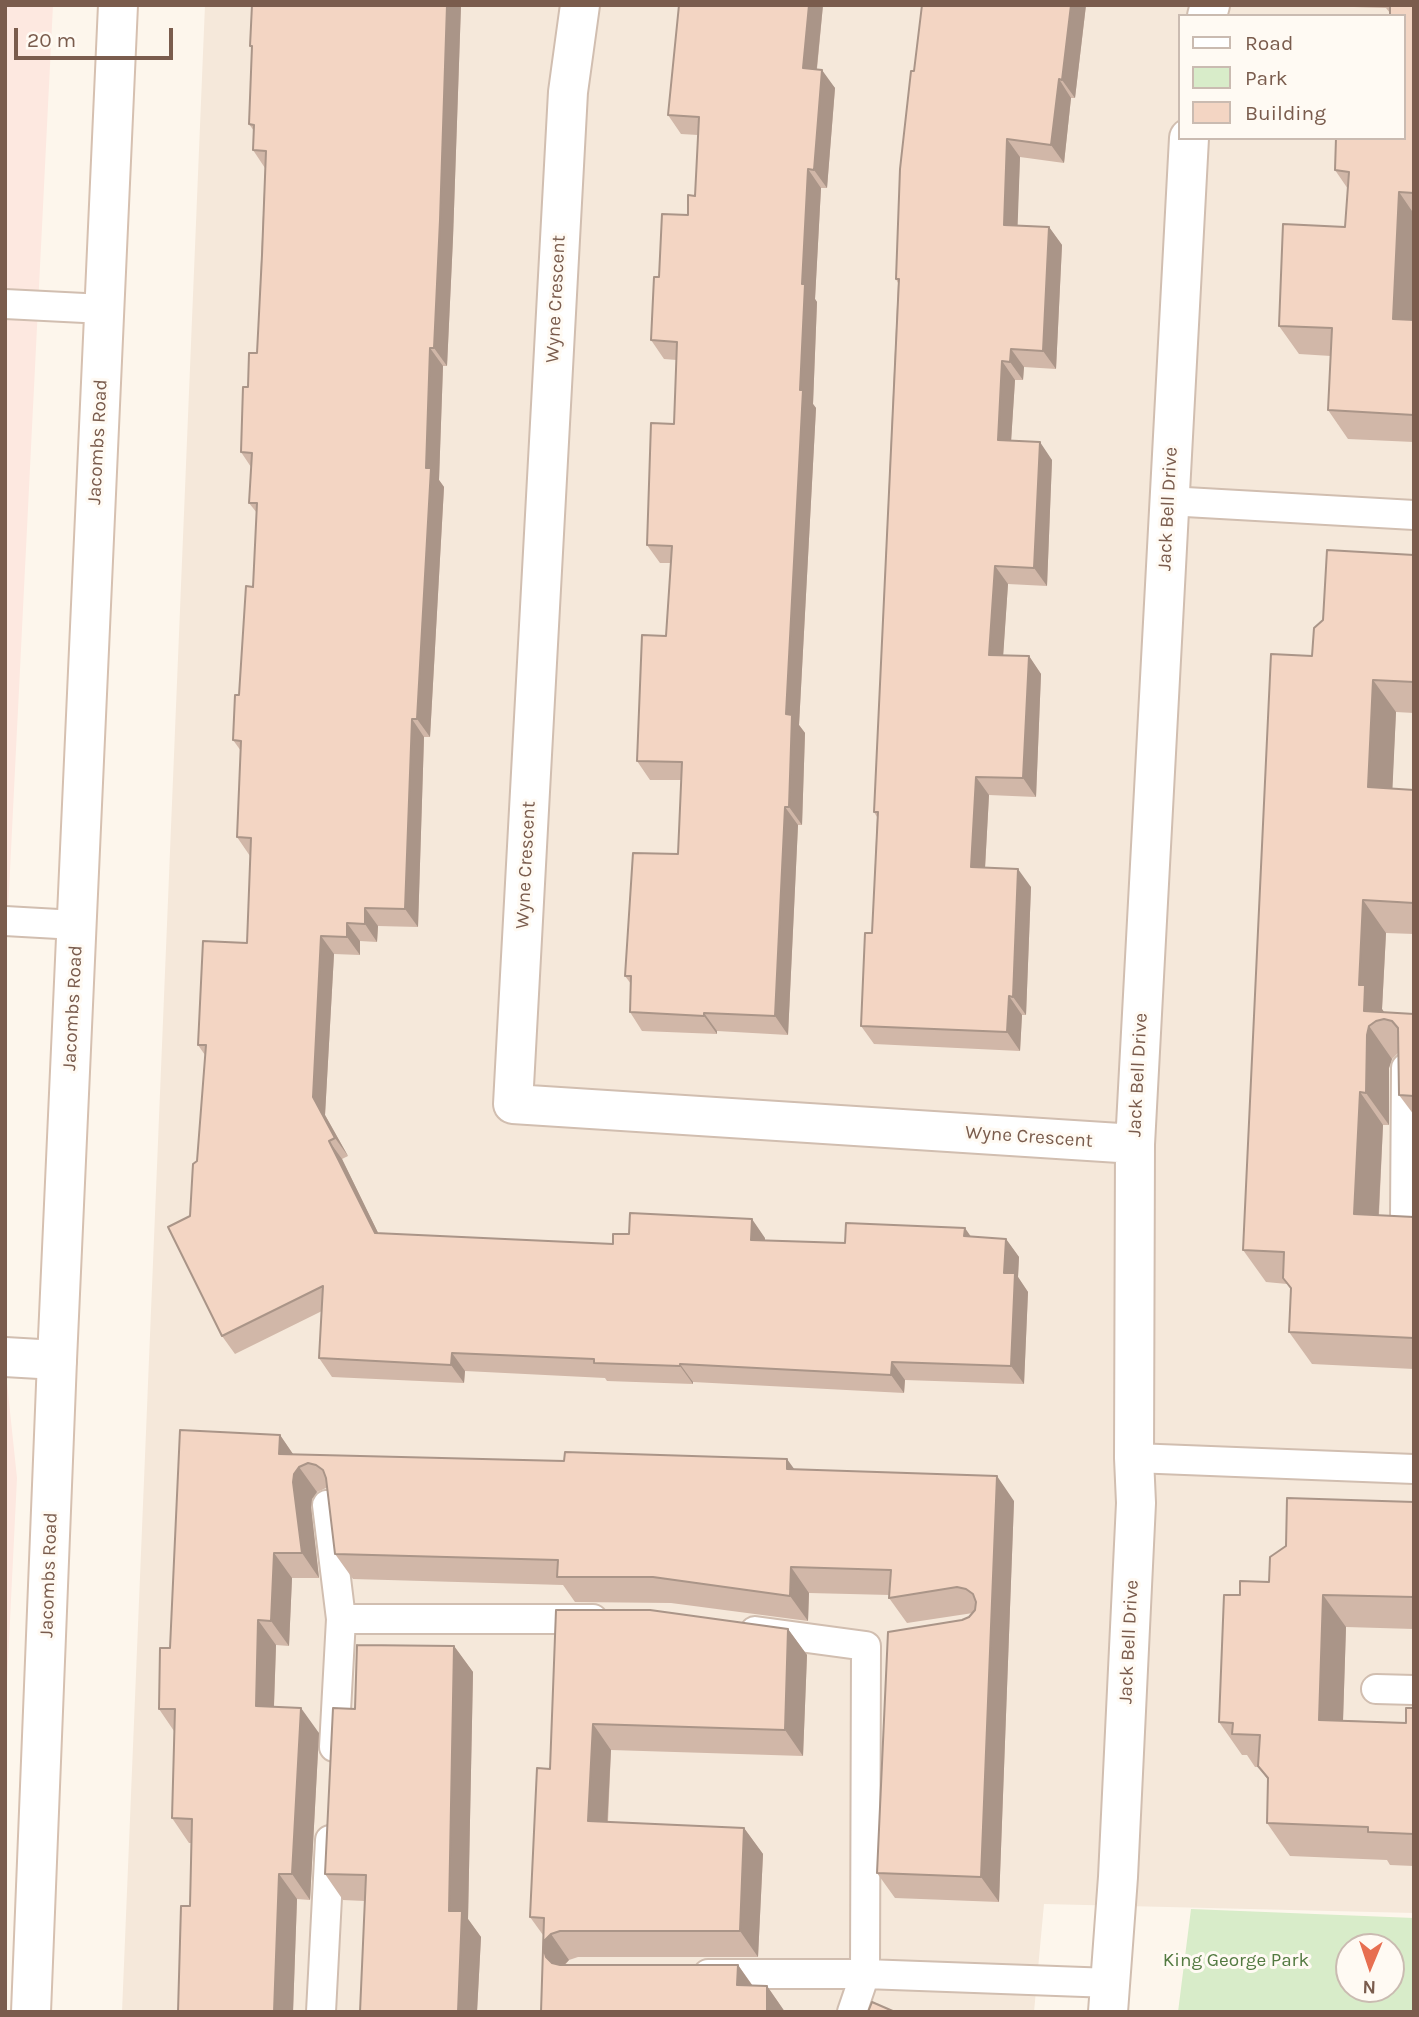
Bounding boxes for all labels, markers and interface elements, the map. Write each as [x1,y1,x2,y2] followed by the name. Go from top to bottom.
[18,14,177,58] scale bar
[1178,14,1405,140] legend
[27,28,76,52] text: 20 m
[1245,31,1293,55] text: Road
[1245,66,1288,90] text: Park
[1245,101,1326,125] text: Building
[541,234,571,364] street label: Wyne Crescent
[83,379,113,505] street label: Jacombs Road
[1153,446,1183,572] street label: Jack Bell Drive
[511,800,541,930] street label: Wyne Crescent
[58,945,88,1071] street label: Jacombs Road
[1123,1012,1153,1138] street label: Jack Bell Drive
[964,1121,1094,1153] street label: Wyne Crescent
[35,1512,63,1638] street label: Jacombs Road
[1114,1579,1144,1705] street label: Jack Bell Drive
[1335,1933,1405,2003] north arrow
[1163,1950,1309,1972] park label: King George Park
[1362,1976,1377,1998] text: N

